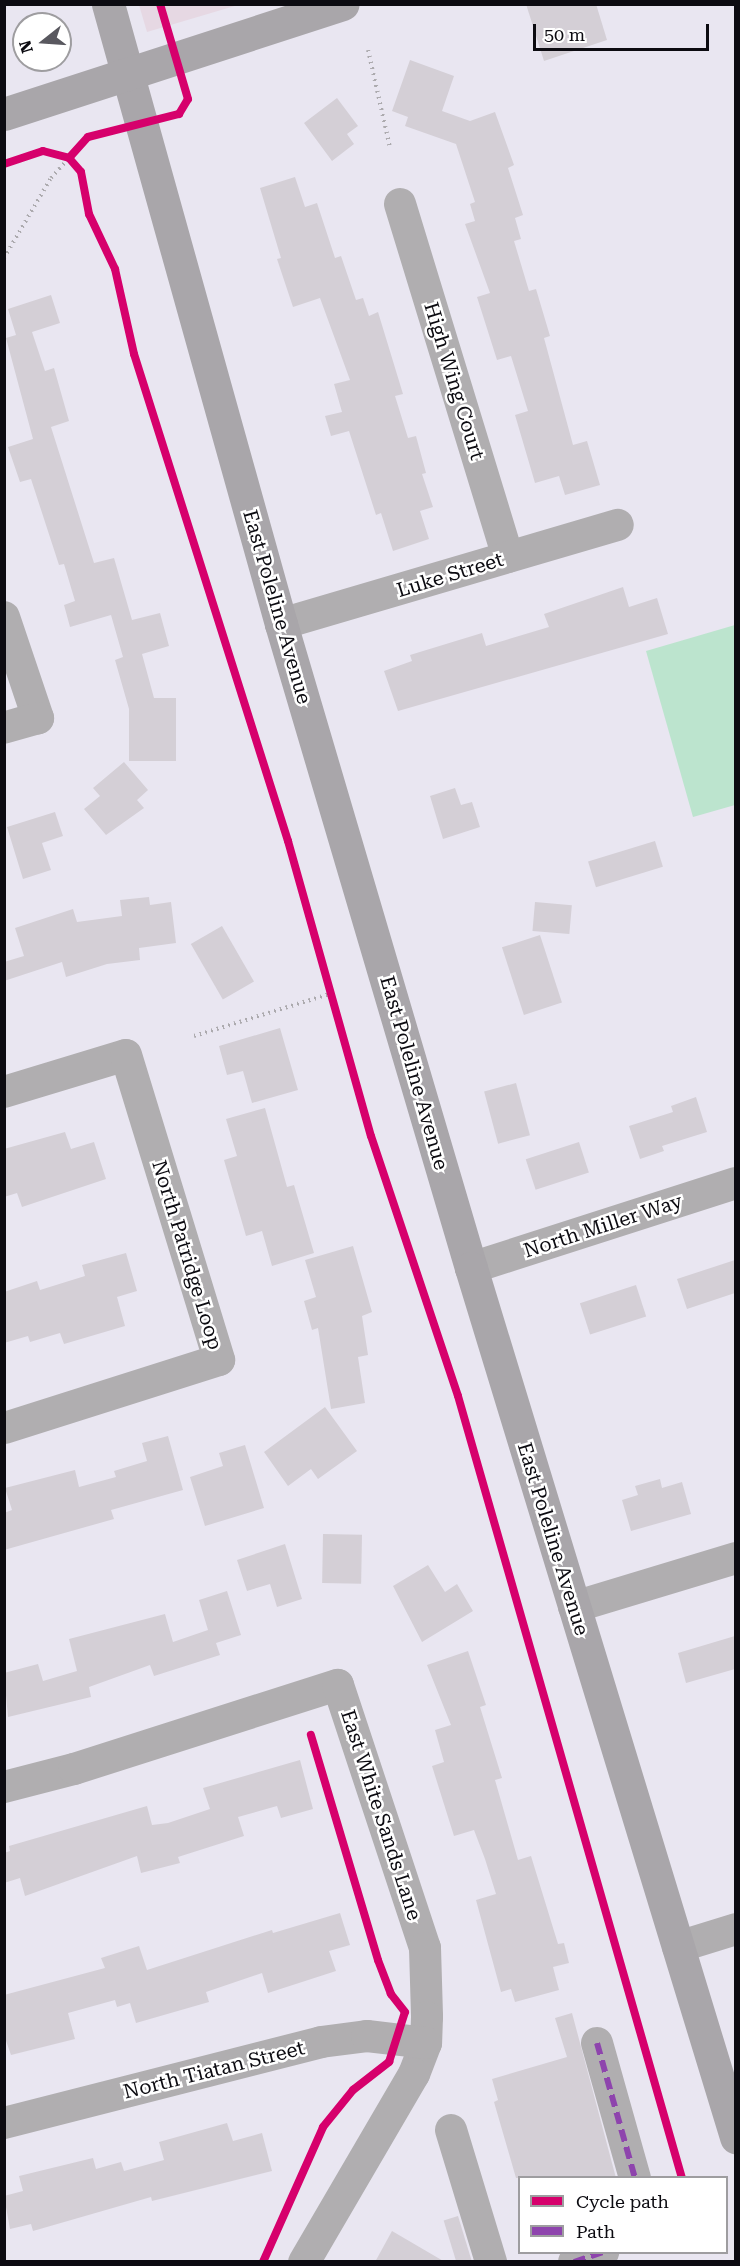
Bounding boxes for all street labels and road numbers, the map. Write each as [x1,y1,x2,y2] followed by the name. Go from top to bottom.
[419,299,489,463] street label: High Wing Court
[238,507,316,707] street label: East Poleline Avenue
[394,547,506,603] street label: Luke Street
[375,973,453,1173] street label: East Poleline Avenue
[147,1157,227,1353] street label: North Patridge Loop
[520,1189,686,1263] street label: North Miller Way
[512,1440,594,1638] street label: East Poleline Avenue
[336,1707,426,1923] street label: East White Sands Lane
[121,2036,307,2104] street label: North Tiatan Street

